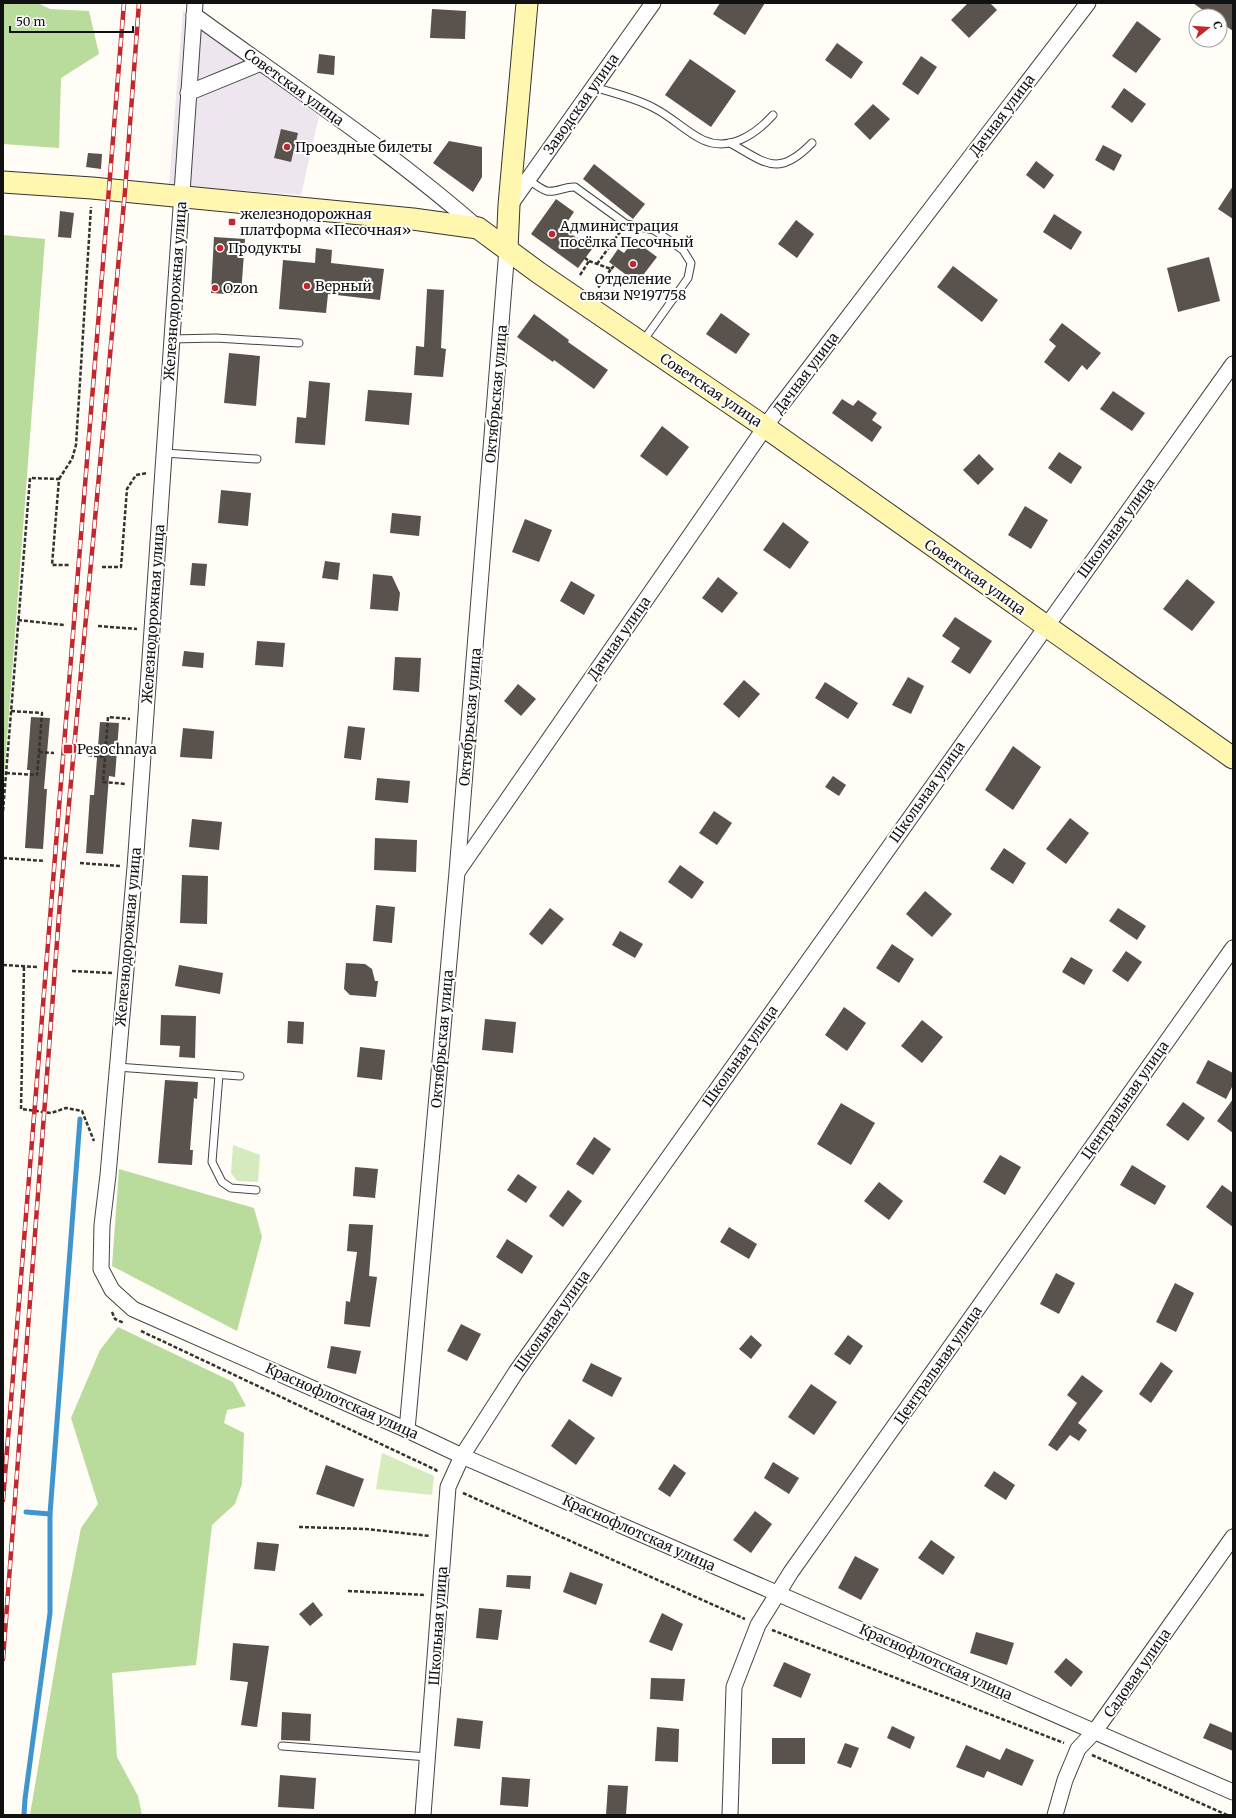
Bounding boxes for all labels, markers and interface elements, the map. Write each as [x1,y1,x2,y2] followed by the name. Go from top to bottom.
[10,8,133,34] scale bar
[1188,8,1228,48] north arrow
[16,14,45,29] text: 50 m
[1210,20,1225,31] text: С
[240,45,348,130] street label: Советская улица
[540,50,623,158] street label: Заводская улица
[965,70,1039,159] street label: Дачная улица
[295,138,432,156] place label: Проездные билеты
[282,142,292,152] marker: Проездные билеты
[160,200,190,381] street label: Железнодорожная улица
[240,205,411,239] place label: железнодорожная платформа «Песочная»
[227,217,237,227] marker: железнодорожная платформа «Песочная»
[559,217,694,251] place label: Администрация посёлка Песочный
[547,229,557,239] marker: Администрация посёлка Песочный
[228,239,302,257] place label: Продукты
[215,243,225,253] marker: Продукты
[628,259,638,269] marker: Отделение связи №197758
[580,270,686,304] place label: Отделение связи №197758
[315,277,372,295] place label: Верный
[223,279,258,297] place label: Ozon
[302,281,312,291] marker: Верный
[210,283,220,293] marker: Ozon
[481,324,511,464] street label: Октябрьская улица
[769,328,843,417] street label: Дачная улица
[656,349,766,431] street label: Советская улица
[1074,474,1159,582] street label: Школьная улица
[138,523,168,704] street label: Железнодорожная улица
[921,535,1030,619] street label: Советская улица
[584,592,655,683] street label: Дачная улица
[455,647,485,787] street label: Октябрьская улица
[885,737,969,846] street label: Школьная улица
[77,740,157,758] place label: Pesochnaya
[62,743,74,755] marker: Pesochnaya
[111,846,145,1027] street label: Железнодорожная улица
[427,969,457,1109] street label: Октябрьская улица
[698,1001,782,1110] street label: Школьная улица
[1077,1037,1173,1163] street label: Центральная улица
[510,1266,594,1375] street label: Школьная улица
[890,1302,986,1428] street label: Центральная улица
[263,1359,422,1443] street label: Краснофлотская улица
[560,1491,719,1575] street label: Краснофлотская улица
[425,1565,451,1686] street label: Школьная улица
[857,1620,1016,1704] street label: Краснофлотская улица
[1100,1625,1175,1721] street label: Садовая улица

